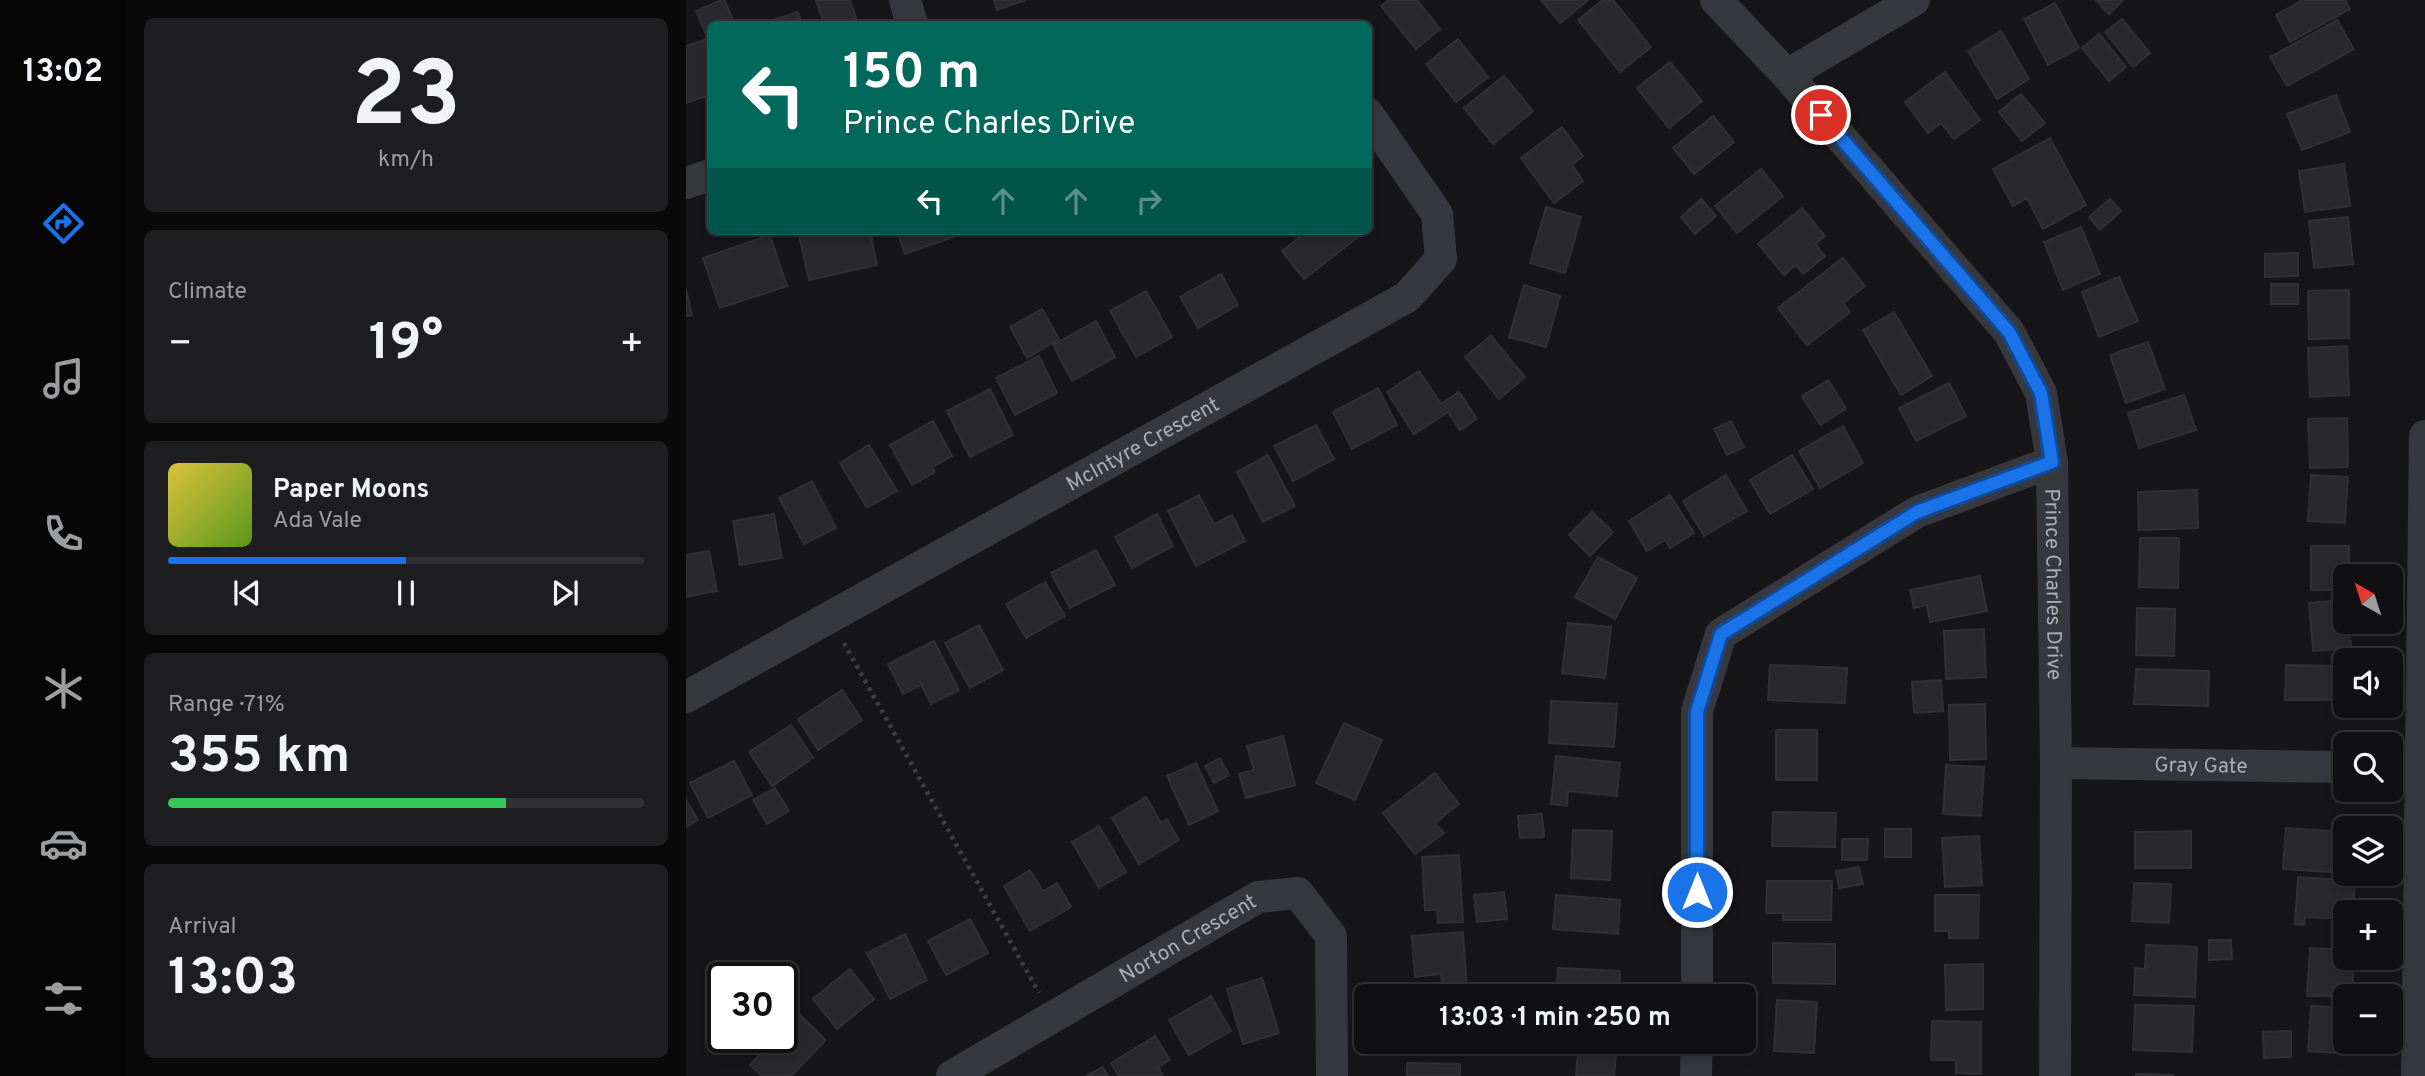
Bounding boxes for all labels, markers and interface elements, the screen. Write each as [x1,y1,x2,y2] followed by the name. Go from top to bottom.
[351,43,461,158] text: 23
[843,44,980,106] text: 150 m
[728,49,819,140] icon: left
[23,53,103,93] text: 13:02
[1791,85,1851,145] pin
[1802,96,1840,134] icon: arrive
[843,105,1135,145] text: Prince Charles Drive
[378,146,434,175] text: km/h
[911,182,949,220] icon: left
[984,182,1022,220] icon: ahead
[1057,182,1095,220] icon: ahead
[1130,182,1168,220] icon: right
[39,199,88,248] icon: directions
[168,278,247,307] text: Climate
[369,312,443,378] text: 19°
[168,321,193,370] text: −
[619,321,644,370] text: +
[39,354,88,403] icon: music
[1062,392,1225,498] street label: McIntyre Crescent
[273,474,429,507] text: Paper Moons
[2037,488,2067,680] street label: Prince Charles Drive
[273,507,362,536] text: Ada Vale
[39,509,88,558] icon: phone
[2333,564,2403,634] north arrow
[2333,564,2403,1054] map controls
[228,574,266,612] icon: previous
[387,574,425,612] icon: pause
[546,574,584,612] icon: next
[2333,648,2403,718] button: sound
[39,664,88,713] icon: climate
[168,691,285,720] text: Range · 71%
[168,725,350,791] text: 355 km
[2333,732,2403,802] button: search
[2154,752,2248,781] street label: Gray Gate
[2333,816,2403,886] button: layers
[39,819,88,868] icon: car
[1660,855,1734,929] position arrow
[1115,889,1262,990] street label: Norton Crescent
[2333,900,2403,970] button: +
[168,913,237,942] text: Arrival
[168,947,298,1013] text: 13:03
[707,962,798,1053] speed limit sign: 30
[39,974,88,1023] icon: filters
[2333,984,2403,1054] button: −
[1439,1002,1671,1035] text: 13:03 · 1 min · 250 m

